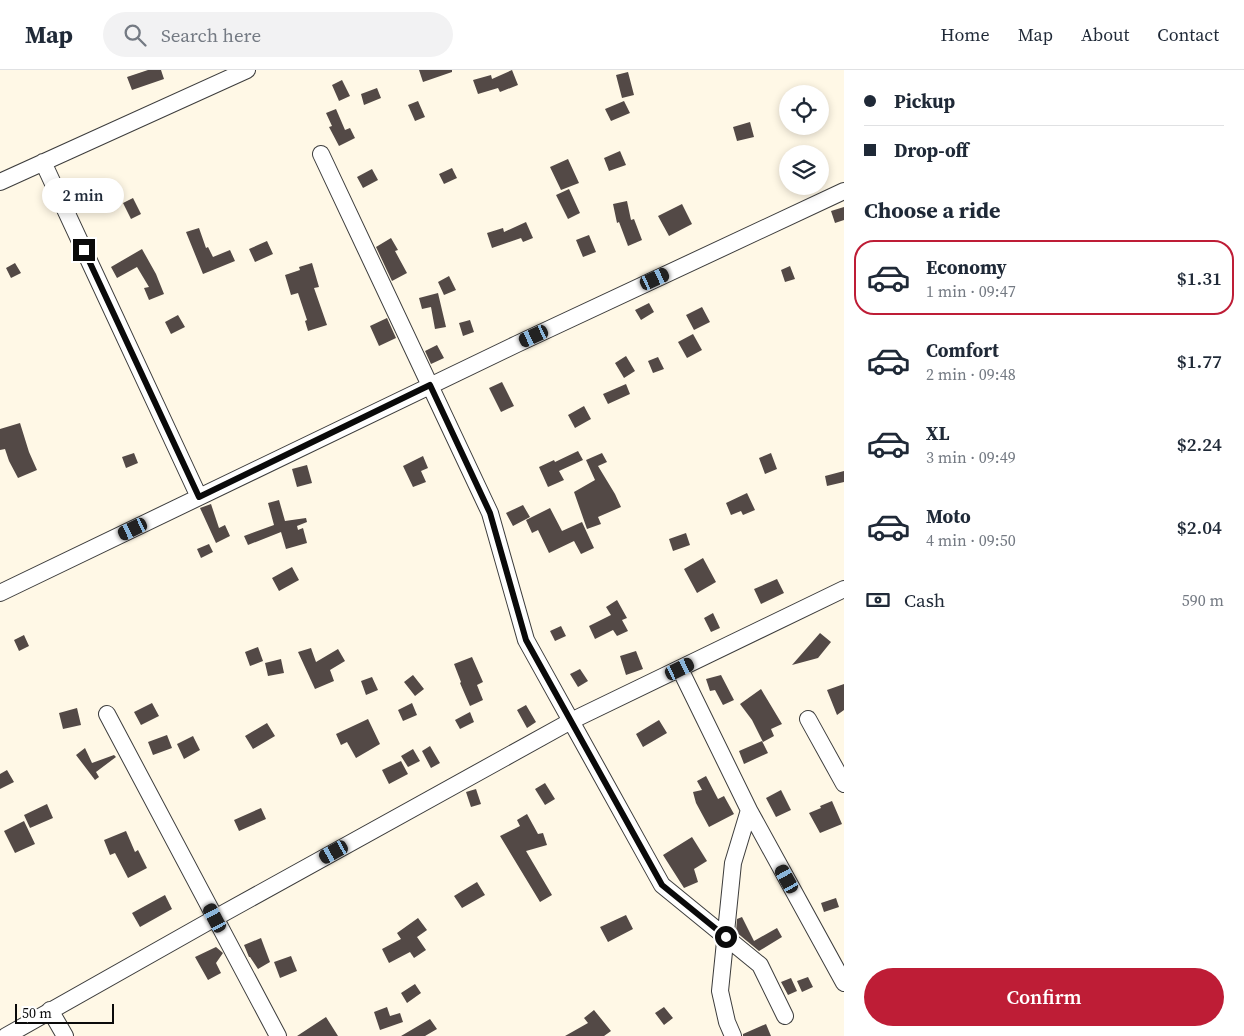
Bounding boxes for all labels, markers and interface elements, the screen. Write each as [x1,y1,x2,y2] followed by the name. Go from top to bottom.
[103,12,453,57] search box
[25,18,73,51] text: Map
[121,21,149,49] icon: search
[161,22,261,48] text: Search here
[941,22,990,47] text: Home
[1018,22,1053,47] text: Map
[1081,22,1129,47] text: About
[1157,22,1219,47] text: Contact
[779,85,829,195] map controls
[779,85,829,135] button: locate
[894,88,955,114] text: Pickup
[894,137,968,163] text: Drop-off
[779,145,829,195] button: layers
[43,178,125,212] callout: 2 min
[62,184,104,206] text: 2 min
[864,195,1001,225] text: Choose a ride
[73,239,95,261] route end
[926,254,1007,280] text: Economy
[866,255,911,300] icon: car
[1177,265,1222,291] text: $1.31
[638,266,671,292] car
[926,280,1016,302] text: 1 min · 09:47
[517,323,550,349] car
[926,337,999,363] text: Comfort
[866,338,911,383] icon: car
[1177,348,1222,374] text: $1.77
[926,363,1016,385] text: 2 min · 09:48
[926,420,949,446] text: XL
[866,421,911,466] icon: car
[1177,431,1222,457] text: $2.24
[926,446,1016,468] text: 3 min · 09:49
[926,503,971,529] text: Moto
[866,504,911,549] icon: car
[1177,514,1222,540] text: $2.04
[116,516,149,542] car
[926,529,1016,551] text: 4 min · 09:50
[864,586,892,614] icon: cash
[904,587,945,613] text: Cash
[1182,589,1224,611] text: 590 m
[663,656,696,682] car
[317,838,350,866] car
[773,862,800,896] car
[201,901,228,935] car
[715,926,737,948] route start
[864,968,1224,1026] button: Confirm
[15,1001,114,1024] scale bar
[22,1003,52,1023] text: 50 m

